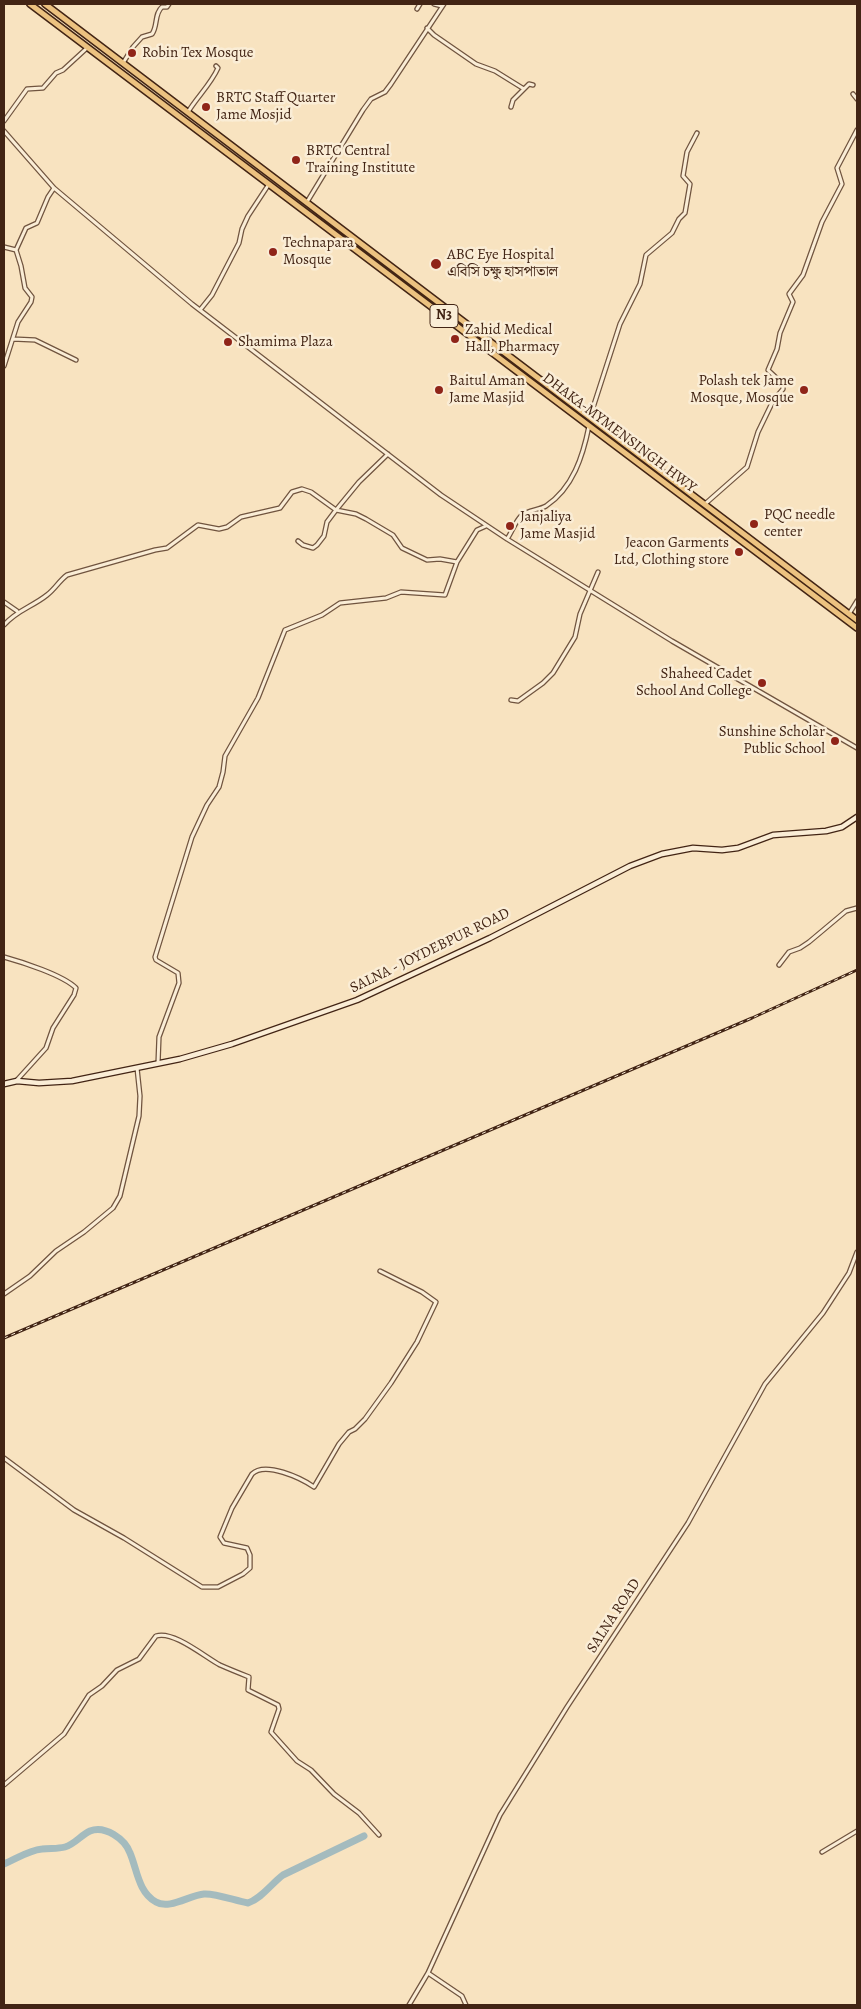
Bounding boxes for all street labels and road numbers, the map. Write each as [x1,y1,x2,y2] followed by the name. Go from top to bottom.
[430,304,458,328] road number: N3
[539,369,699,497] street label: DHAKA-MYMENSINGH HWY
[347,904,513,998] street label: SALNA - JOYDEBPUR ROAD
[583,1575,645,1657] street label: SALNA ROAD

